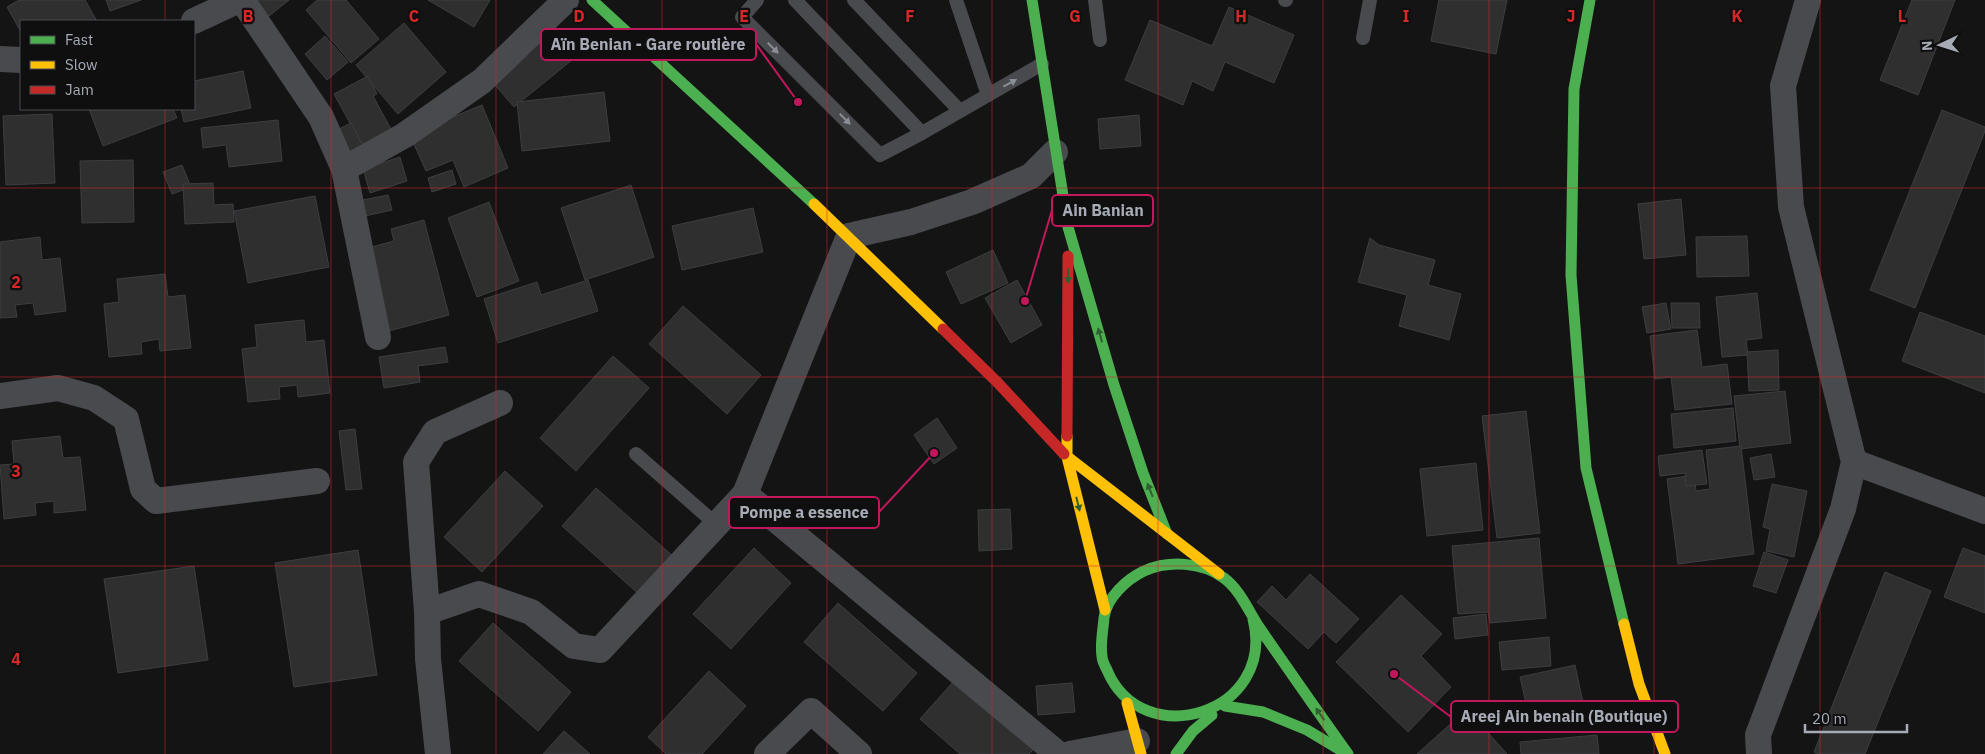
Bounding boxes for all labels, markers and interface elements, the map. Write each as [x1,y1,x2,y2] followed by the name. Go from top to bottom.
[243,6,254,26] text: B
[409,6,419,26] text: C
[573,6,585,26] text: D
[739,6,749,26] text: E
[905,6,915,26] text: F
[1069,6,1081,26] text: G
[1235,6,1247,26] text: H
[1403,6,1410,26] text: I
[1567,6,1575,26] text: J
[1731,6,1743,26] text: K
[1898,6,1906,26] text: L
[20,20,195,110] legend
[1915,20,1965,70] north arrow
[541,29,756,60] callout: Aïn Benian - Gare routière
[65,30,93,49] text: Fast
[550,34,746,54] text: Aïn Benian - Gare routière
[1918,40,1936,52] text: N
[766,41,778,53] one-way arrow
[65,55,98,74] text: Slow
[1003,78,1016,87] one-way arrow
[65,80,94,99] text: Jam
[838,113,850,125] one-way arrow
[1052,195,1153,226] callout: Ain Banian
[1062,200,1144,220] text: Ain Banian
[1064,268,1072,284] one-way arrow
[11,272,21,292] text: 2
[1095,328,1103,343] one-way arrow
[11,461,21,481] text: 3
[1145,483,1153,497] one-way arrow
[729,497,879,528] callout: Pompe a essence
[1075,497,1083,512] one-way arrow
[739,502,869,522] text: Pompe a essence
[11,649,21,669] text: 4
[1451,701,1678,732] callout: Areej Ain benain (Boutique)
[1805,702,1908,734] scale bar
[1461,706,1667,726] text: Areej Ain benain (Boutique)
[1315,707,1325,721] one-way arrow
[1812,709,1847,728] text: 20 m

